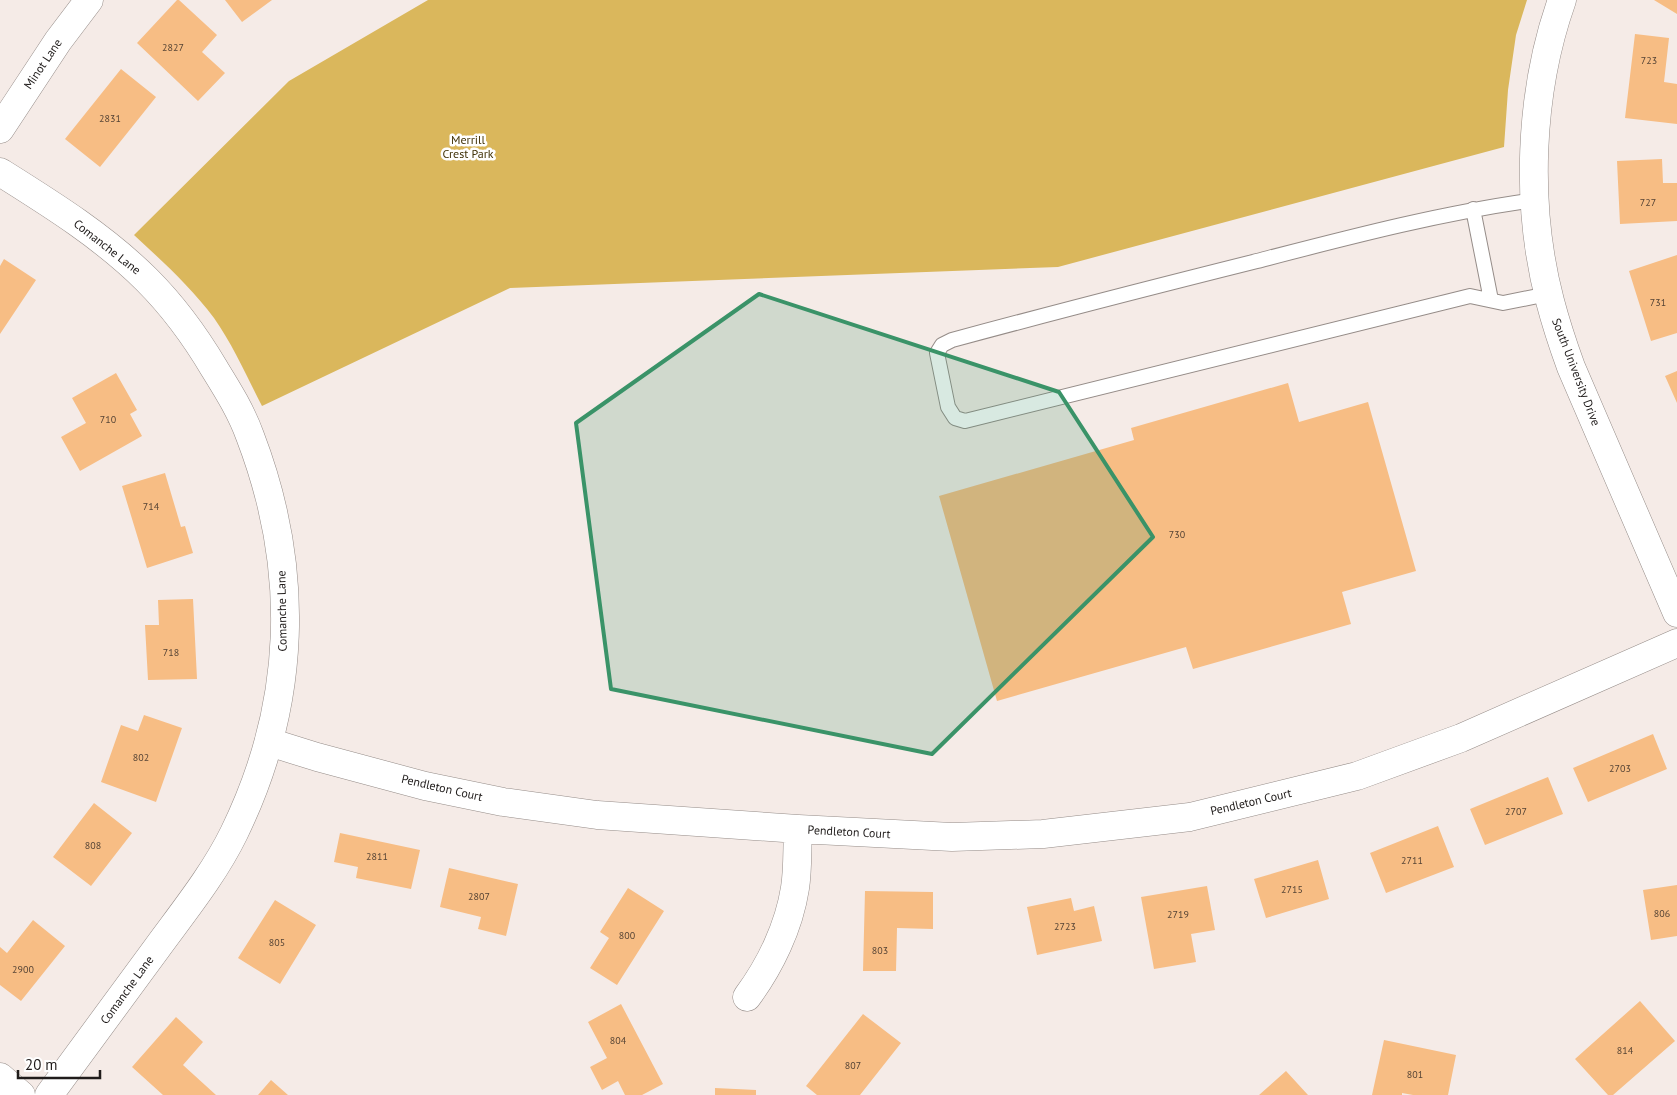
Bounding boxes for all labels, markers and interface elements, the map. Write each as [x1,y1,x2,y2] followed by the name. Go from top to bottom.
[20,36,65,92] street label: Minot Lane
[162,41,184,54] house number: 2827
[1641,54,1657,67] house number: 723
[99,112,121,125] house number: 2831
[442,132,494,161] park label: Merrill Crest Park
[1640,196,1656,209] house number: 727
[71,216,144,277] street label: Comanche Lane
[1650,296,1666,309] house number: 731
[1549,316,1604,428] street label: South University Drive
[100,413,117,426] house number: 710
[143,500,160,513] house number: 714
[1169,528,1186,541] house number: 730
[273,570,290,652] street label: Comanche Lane
[163,646,179,659] house number: 718
[133,751,149,764] house number: 802
[1609,762,1631,775] house number: 2703
[400,771,484,804] street label: Pendleton Court
[1209,785,1293,818] street label: Pendleton Court
[1505,805,1527,818] house number: 2707
[807,822,891,841] street label: Pendleton Court
[85,839,101,852] house number: 808
[366,850,388,863] house number: 2811
[1401,854,1423,867] house number: 2711
[1281,883,1303,896] house number: 2715
[468,890,490,903] house number: 2807
[1654,907,1670,920] house number: 806
[1167,908,1189,921] house number: 2719
[1054,920,1076,933] house number: 2723
[619,929,636,942] house number: 800
[269,936,285,949] house number: 805
[872,944,888,957] house number: 803
[97,953,156,1027] street label: Comanche Lane
[12,963,34,976] house number: 2900
[610,1034,627,1047] house number: 804
[1617,1044,1634,1057] house number: 814
[18,1048,100,1080] scale bar
[25,1055,58,1074] text: 20 m
[845,1059,861,1072] house number: 807
[1407,1068,1423,1081] house number: 801

